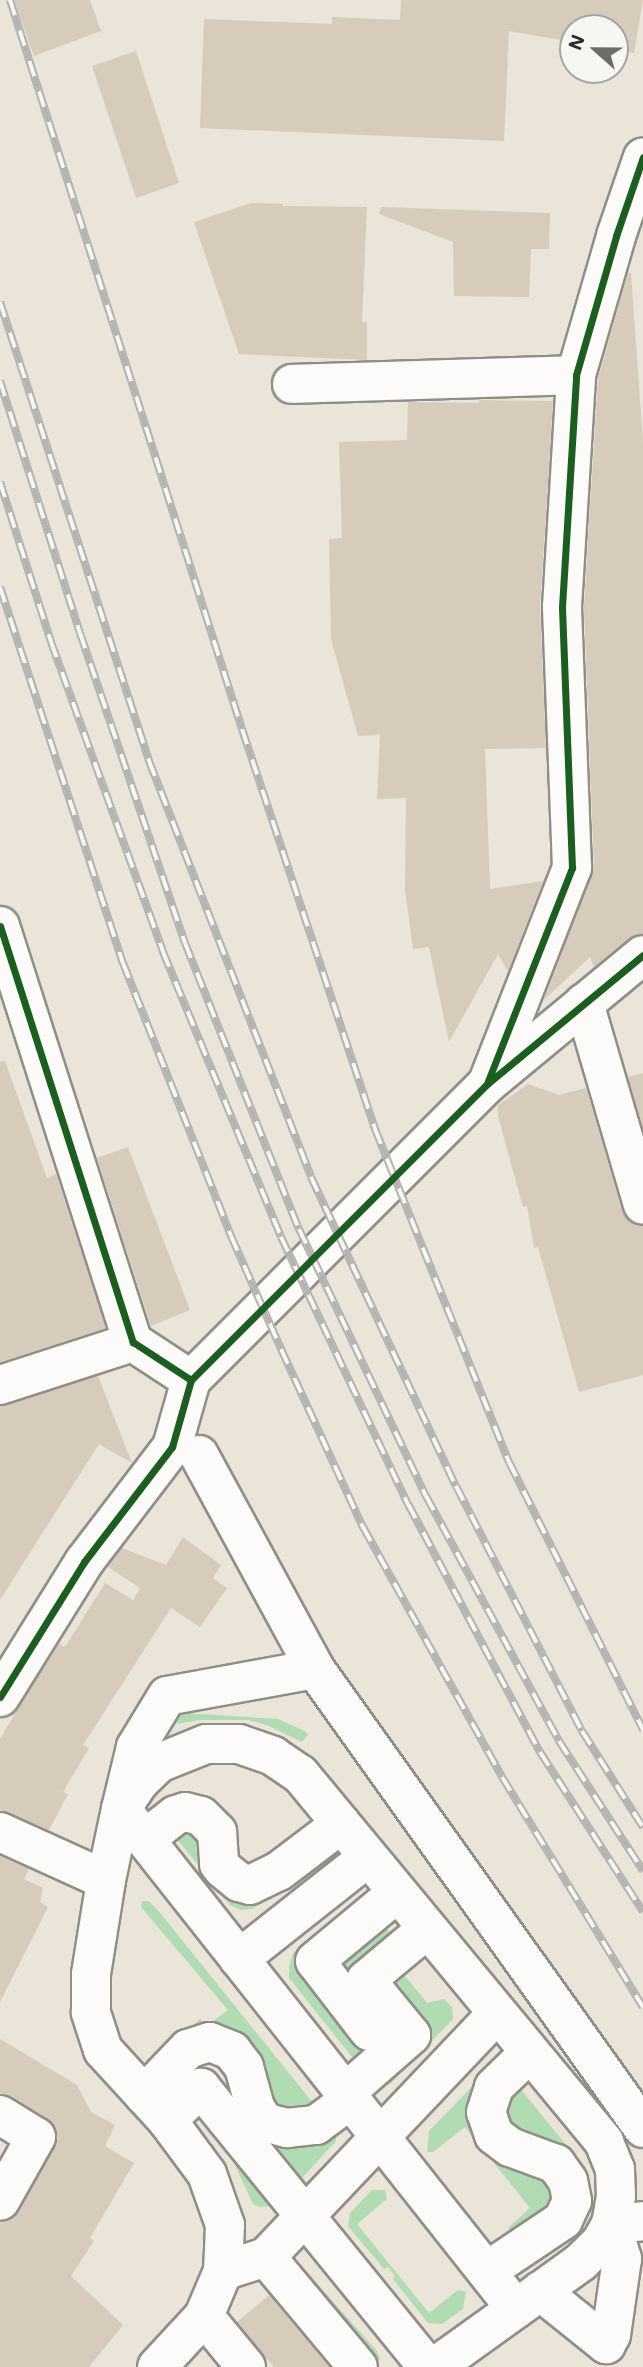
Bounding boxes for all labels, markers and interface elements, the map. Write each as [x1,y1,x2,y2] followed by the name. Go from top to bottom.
[559,14,629,84] north arrow
[562,31,590,53] text: N

